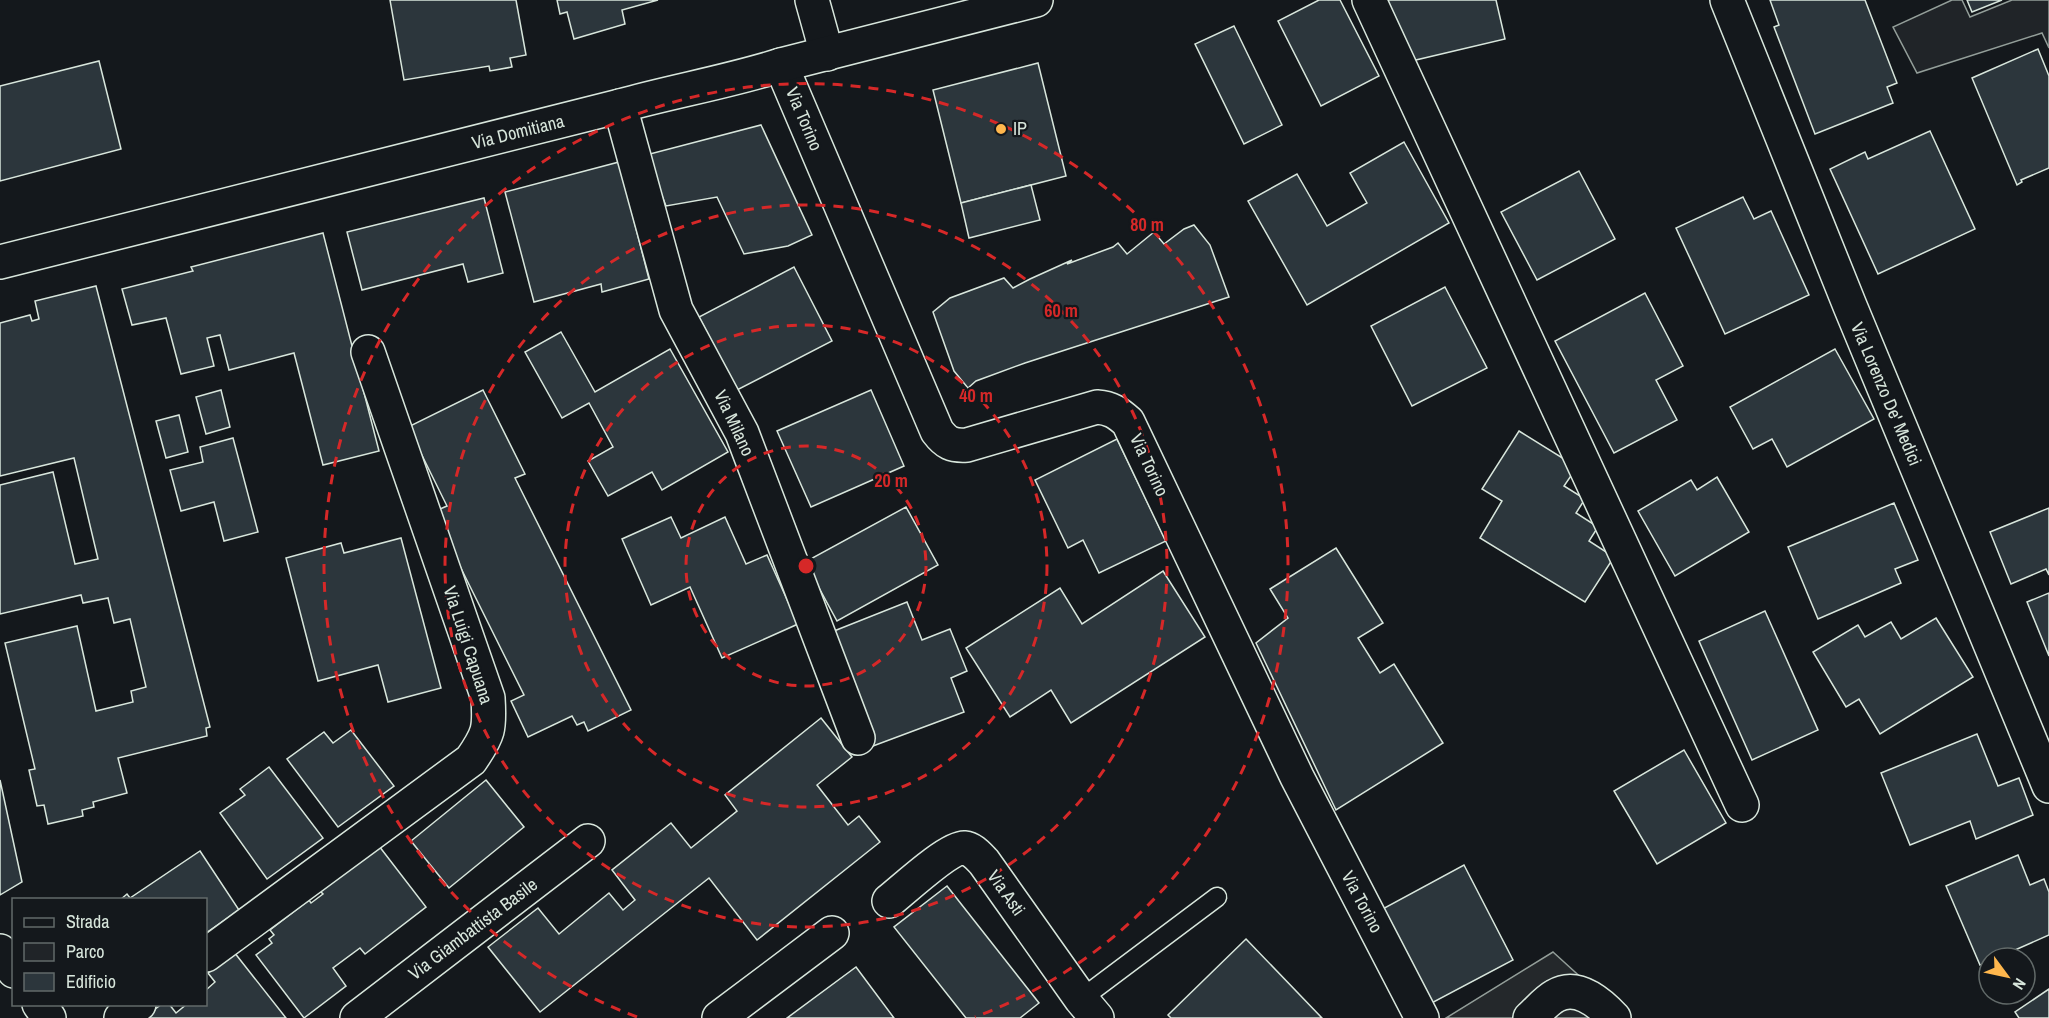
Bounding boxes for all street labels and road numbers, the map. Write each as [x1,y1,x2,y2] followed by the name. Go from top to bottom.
[780,83,829,154] street label: Via Torino
[469,108,567,155] street label: Via Domitiana
[1845,318,1928,469] street label: Via Lorenzo De' Medici
[708,386,761,460] street label: Via Milano
[1124,429,1175,500] street label: Via Torino
[438,583,499,707] street label: Via Luigi Capuana
[982,865,1031,921] street label: Via Asti
[1336,866,1389,937] street label: Via Torino
[403,872,542,985] street label: Via Giambattista Basile

